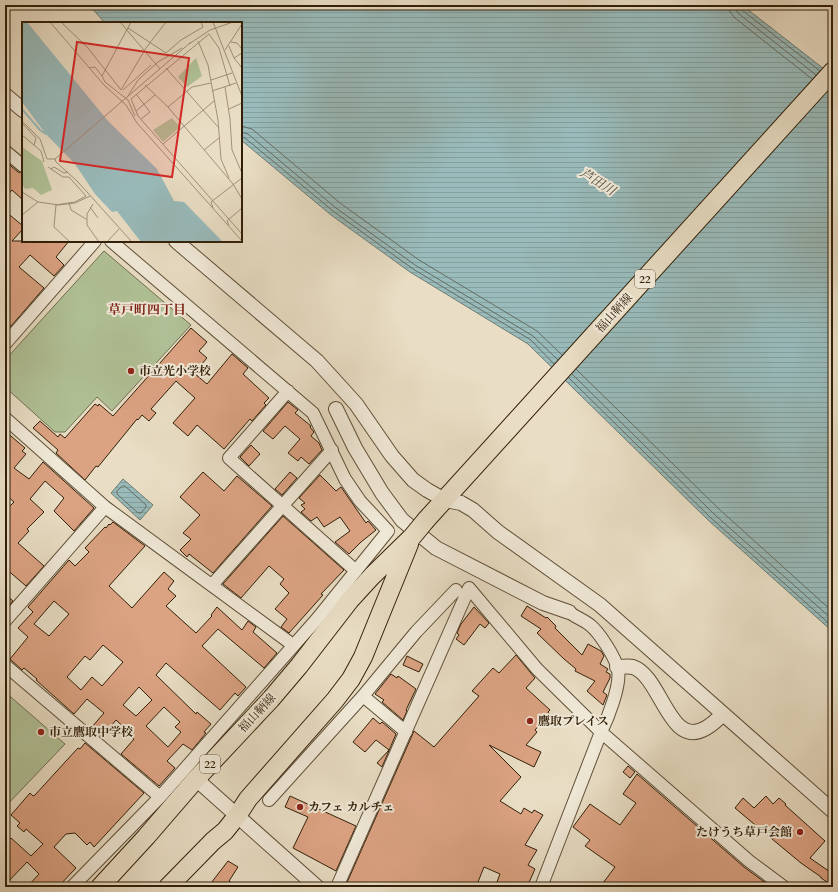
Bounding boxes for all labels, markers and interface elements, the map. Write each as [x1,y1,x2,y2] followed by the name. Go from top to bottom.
[22,22,242,242] inset map
[576,164,620,201] water label: 芦田川
[635,270,655,288] road number: 22
[592,290,636,336] street label: 福山鞆線
[108,301,186,319] district label: 草戸町四丁目
[139,363,211,379] place label: 市立光小学校
[126,366,136,376] marker: 市立光小学校
[235,690,279,736] street label: 福山鞆線
[538,713,609,729] place label: 鷹取プレイス
[525,716,535,726] marker: 鷹取プレイス
[49,724,133,740] place label: 市立鷹取中学校
[36,727,46,737] marker: 市立鷹取中学校
[200,755,220,773] road number: 22
[308,799,394,815] place label: カフェ カルチェ
[295,802,305,812] marker: カフェ カルチェ
[696,824,792,840] place label: たけうち草戸会館
[795,827,805,837] marker: たけうち草戸会館

